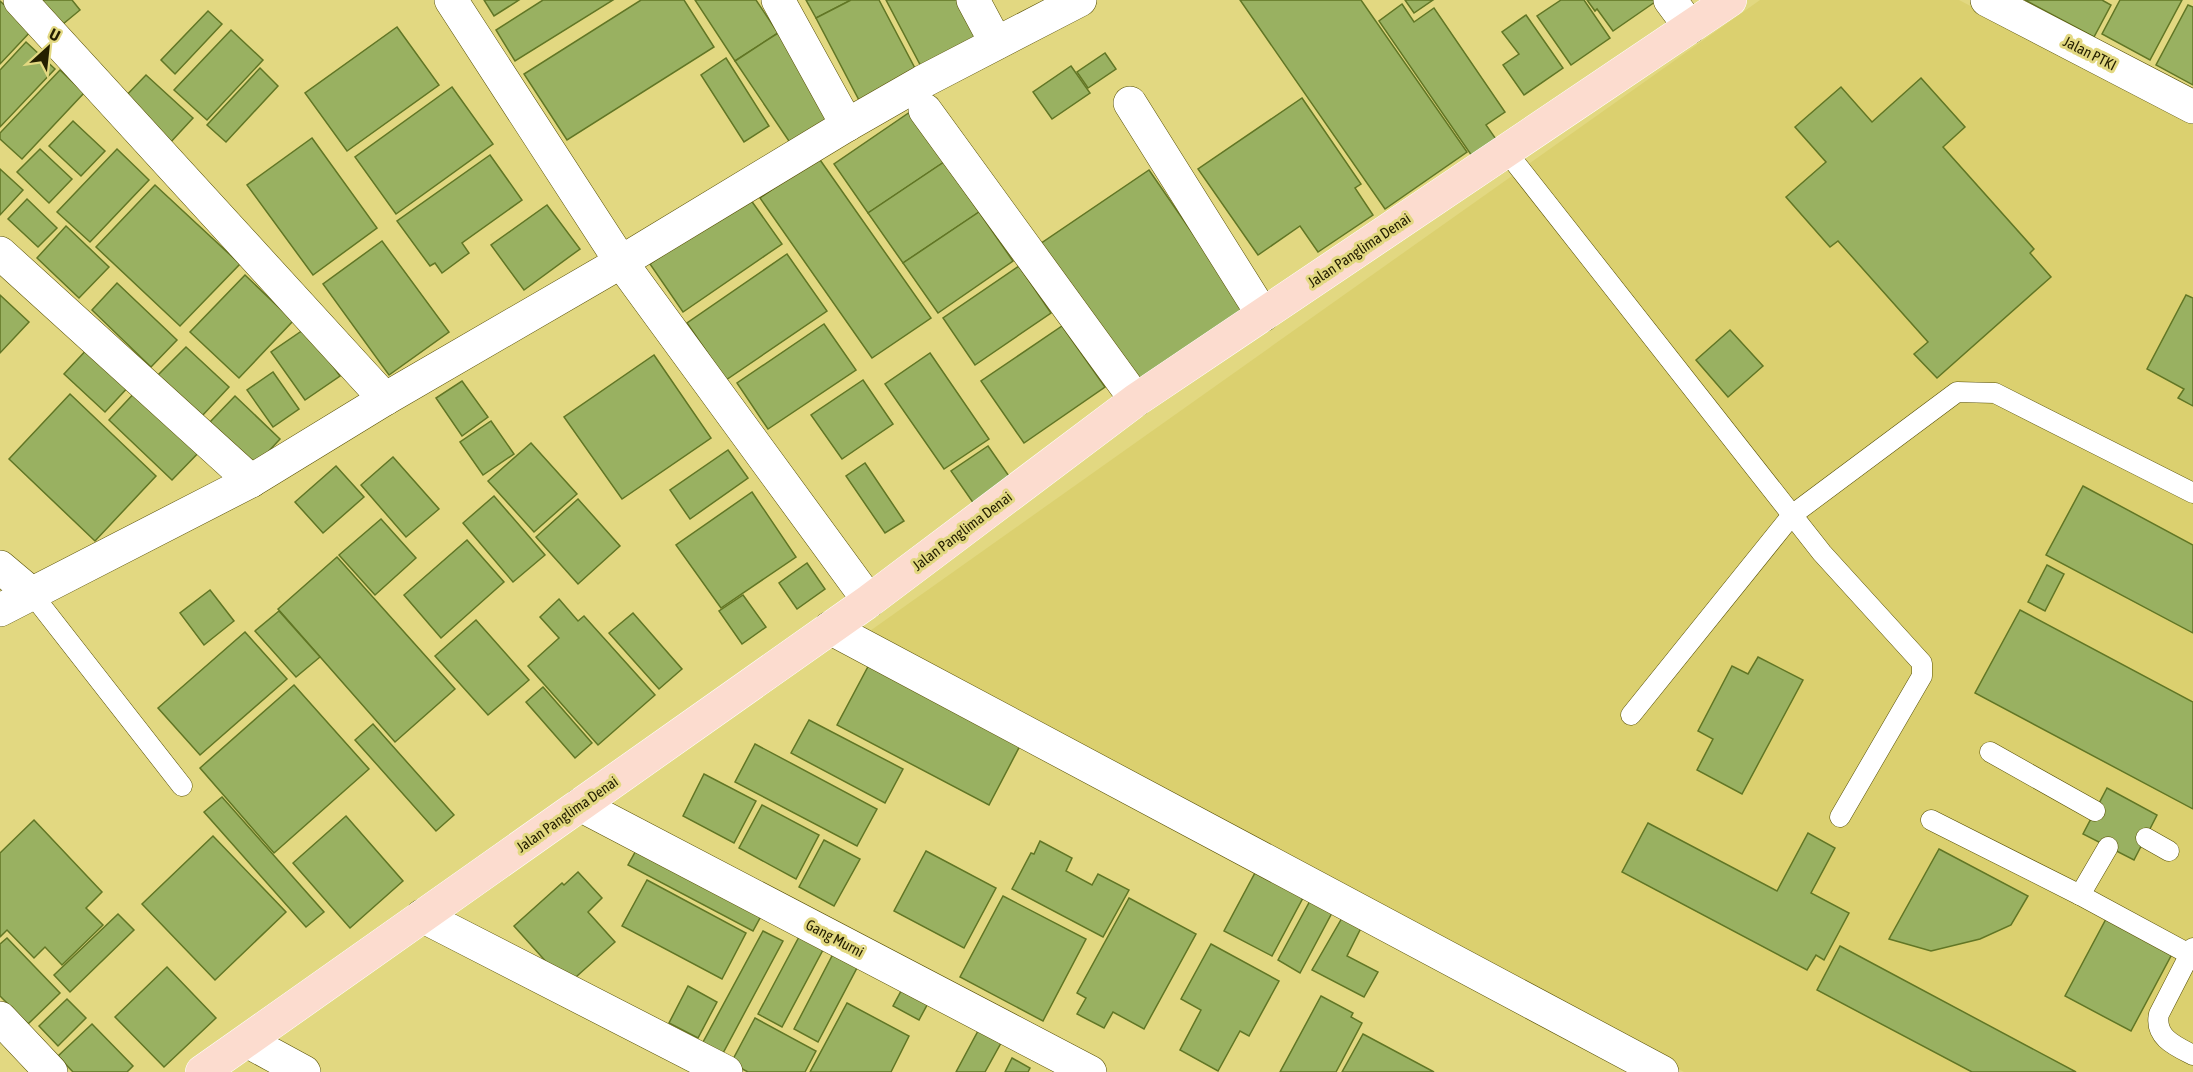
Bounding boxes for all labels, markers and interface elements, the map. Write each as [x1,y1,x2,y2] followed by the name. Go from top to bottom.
[18,18,78,78] north arrow
[47,24,63,45] text: U
[2061,32,2119,74] street label: Jalan PTKI
[1305,209,1413,291] street label: Jalan Panglima Denai
[909,488,1015,574] street label: Jalan Panglima Denai
[513,773,621,855] street label: Jalan Panglima Denai
[803,916,867,960] street label: Gang Murni

